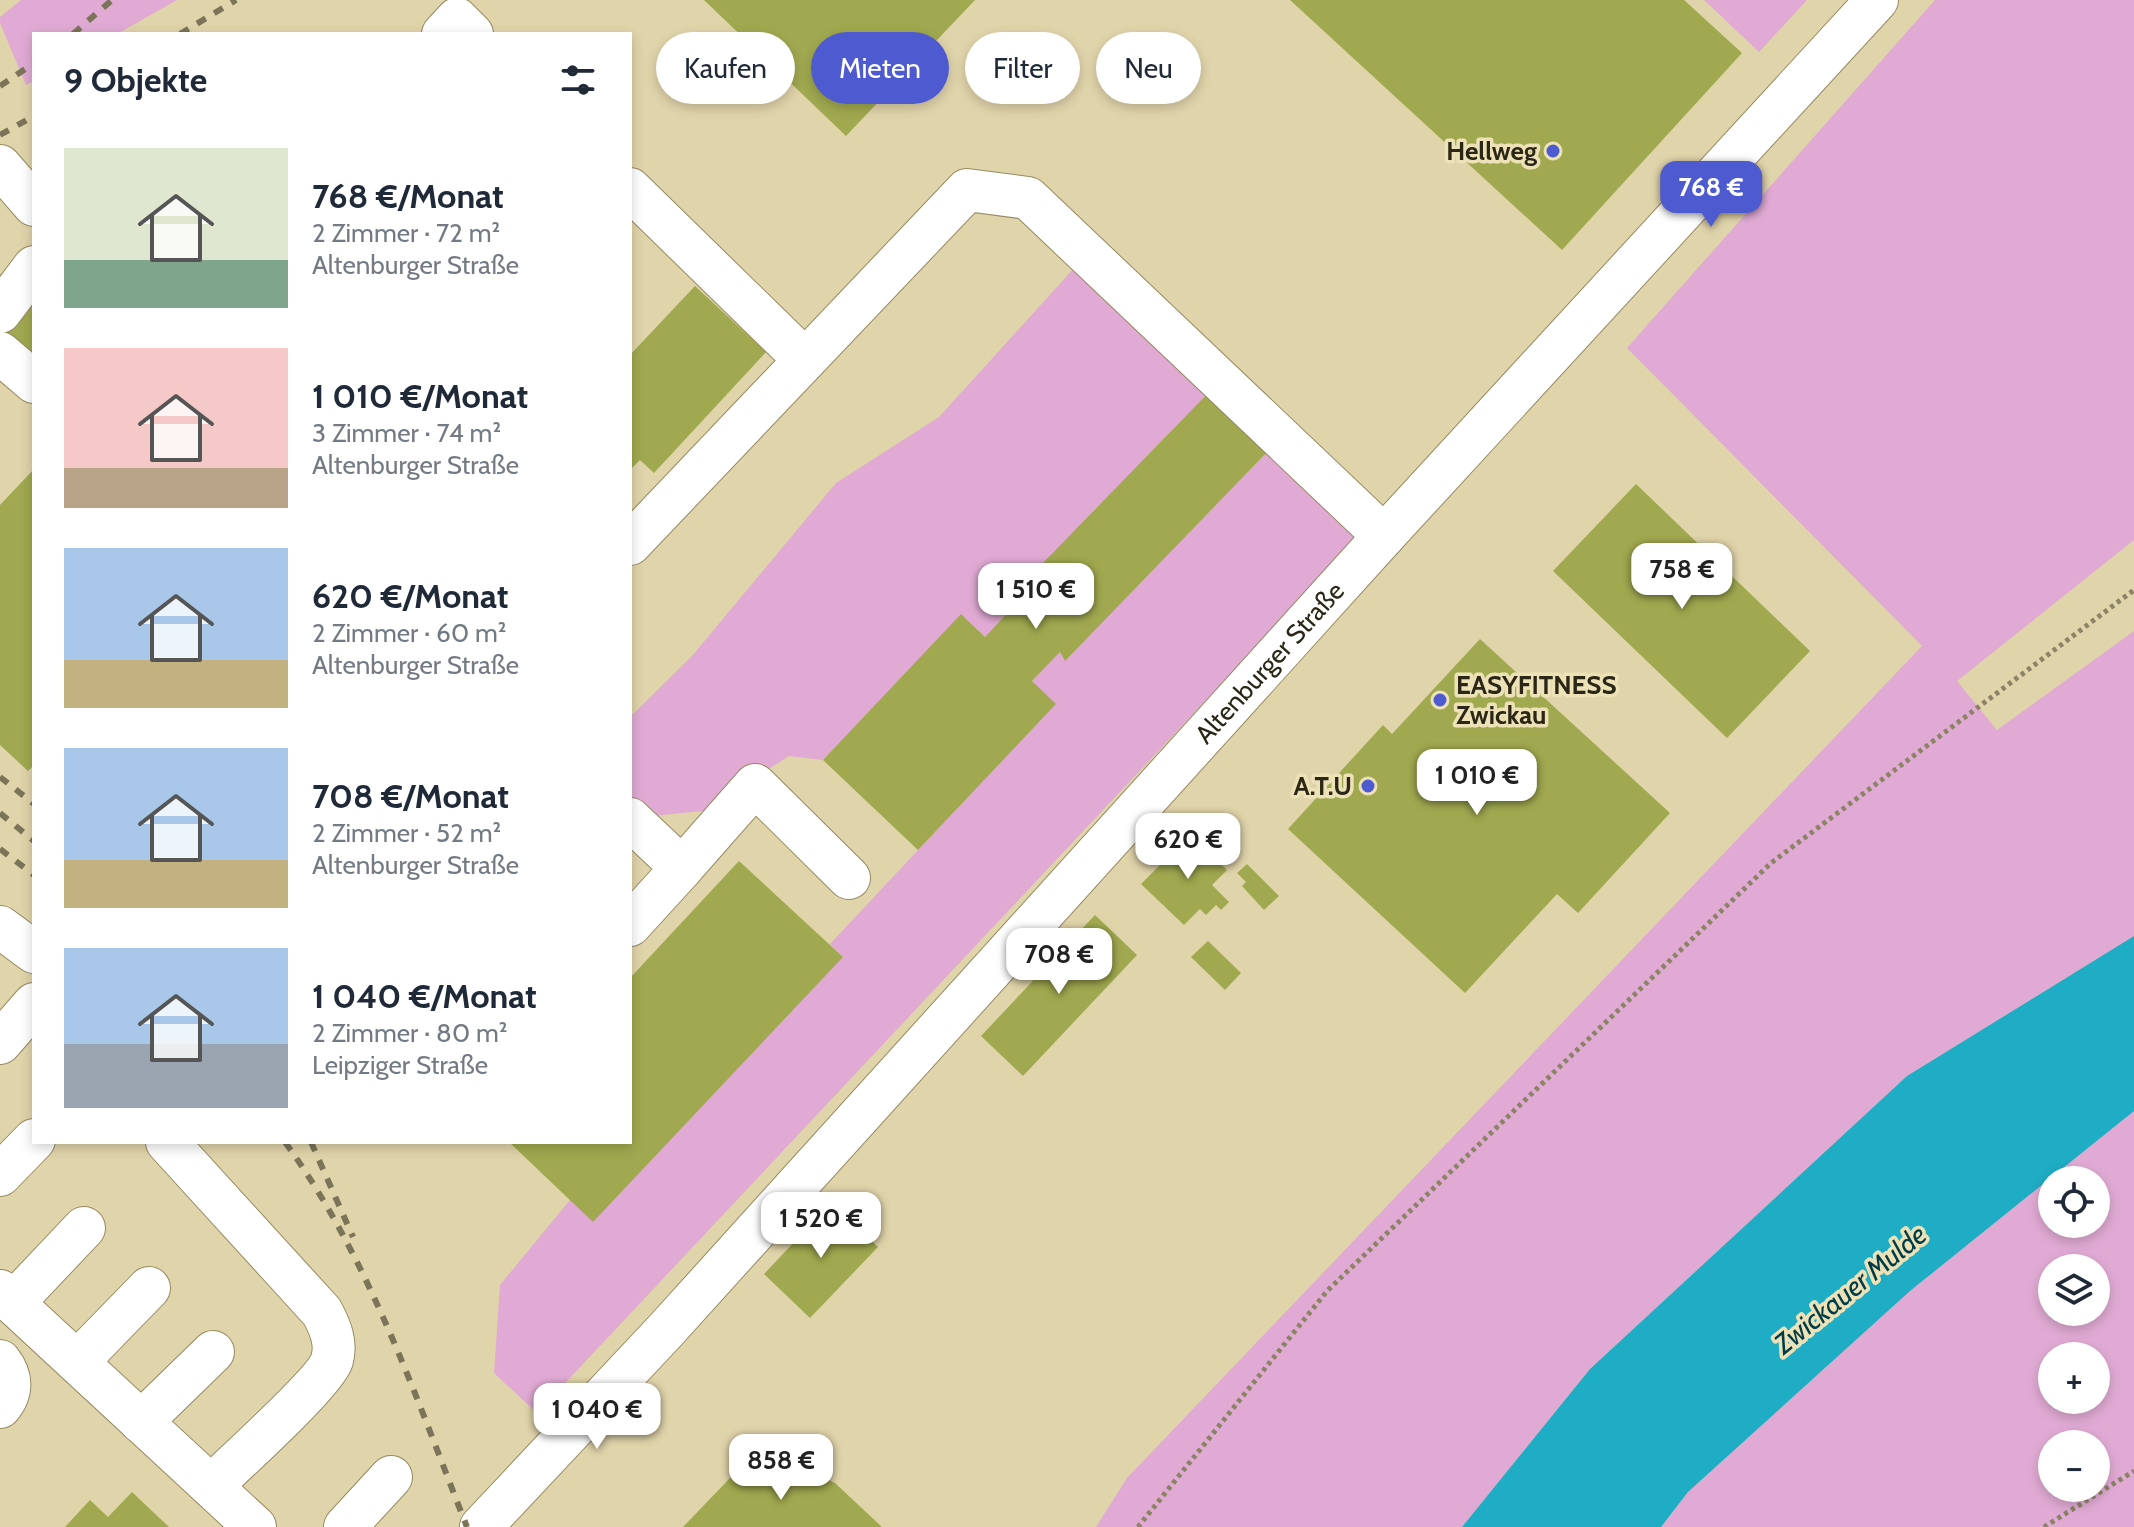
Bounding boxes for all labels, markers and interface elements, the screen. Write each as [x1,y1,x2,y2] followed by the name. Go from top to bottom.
[656,32,795,104] chip: Kaufen
[811,32,949,104] chip: Mieten
[965,32,1080,104] chip: Filter
[1096,32,1201,104] chip: Neu
[556,58,600,102] icon: filters
[64,59,207,101] text: 9 Objekte
[1446,135,1537,167] place label: Hellweg
[1544,142,1562,160] marker: Hellweg
[1655,161,1767,229] pin: 768 €
[1678,171,1744,203] text: 768 €
[312,175,504,217] text: 768 €/Monat
[128,180,224,276] icon: home
[312,217,500,249] text: 2 Zimmer · 72 m²
[312,249,519,281] text: Altenburger Straße
[312,375,528,417] text: 1 010 €/Monat
[128,380,224,476] icon: home
[312,417,501,449] text: 3 Zimmer · 74 m²
[312,449,519,481] text: Altenburger Straße
[1626,543,1738,611] pin: 758 €
[1649,553,1715,585] text: 758 €
[962,563,1110,631] pin: 1 510 €
[996,573,1076,605] text: 1 510 €
[312,575,508,617] text: 620 €/Monat
[1188,575,1351,750] street label: Altenburger Straße
[128,580,224,676] icon: home
[312,617,506,649] text: 2 Zimmer · 60 m²
[312,649,519,681] text: Altenburger Straße
[1456,669,1617,731] place label: EASYFITNESS Zwickau
[1431,691,1449,709] marker: EASYFITNESS Zwickau
[1403,749,1551,817] pin: 1 010 €
[1435,759,1519,791] text: 1 010 €
[1293,770,1352,802] place label: A.T.U
[312,775,509,817] text: 708 €/Monat
[1359,777,1377,795] marker: A.T.U
[128,780,224,876] icon: home
[1132,813,1244,881] pin: 620 €
[312,817,501,849] text: 2 Zimmer · 52 m²
[1153,823,1223,855] text: 620 €
[312,849,519,881] text: Altenburger Straße
[1003,928,1115,996] pin: 708 €
[1024,938,1094,970] text: 708 €
[312,975,537,1017] text: 1 040 €/Monat
[128,980,224,1076] icon: home
[312,1017,507,1049] text: 2 Zimmer · 80 m²
[312,1049,488,1081] text: Leipziger Straße
[2038,1166,2110,1502] map controls
[2038,1166,2110,1238] button: locate
[747,1192,895,1260] pin: 1 520 €
[779,1202,863,1234] text: 1 520 €
[1765,1217,1933,1362] water label: Zwickauer Mulde
[2038,1254,2110,1326] button: layers
[2038,1342,2110,1414] button: +
[523,1383,671,1451] pin: 1 040 €
[552,1393,642,1425] text: 1 040 €
[2038,1430,2110,1502] button: −
[725,1434,837,1502] pin: 858 €
[747,1444,815,1476] text: 858 €

